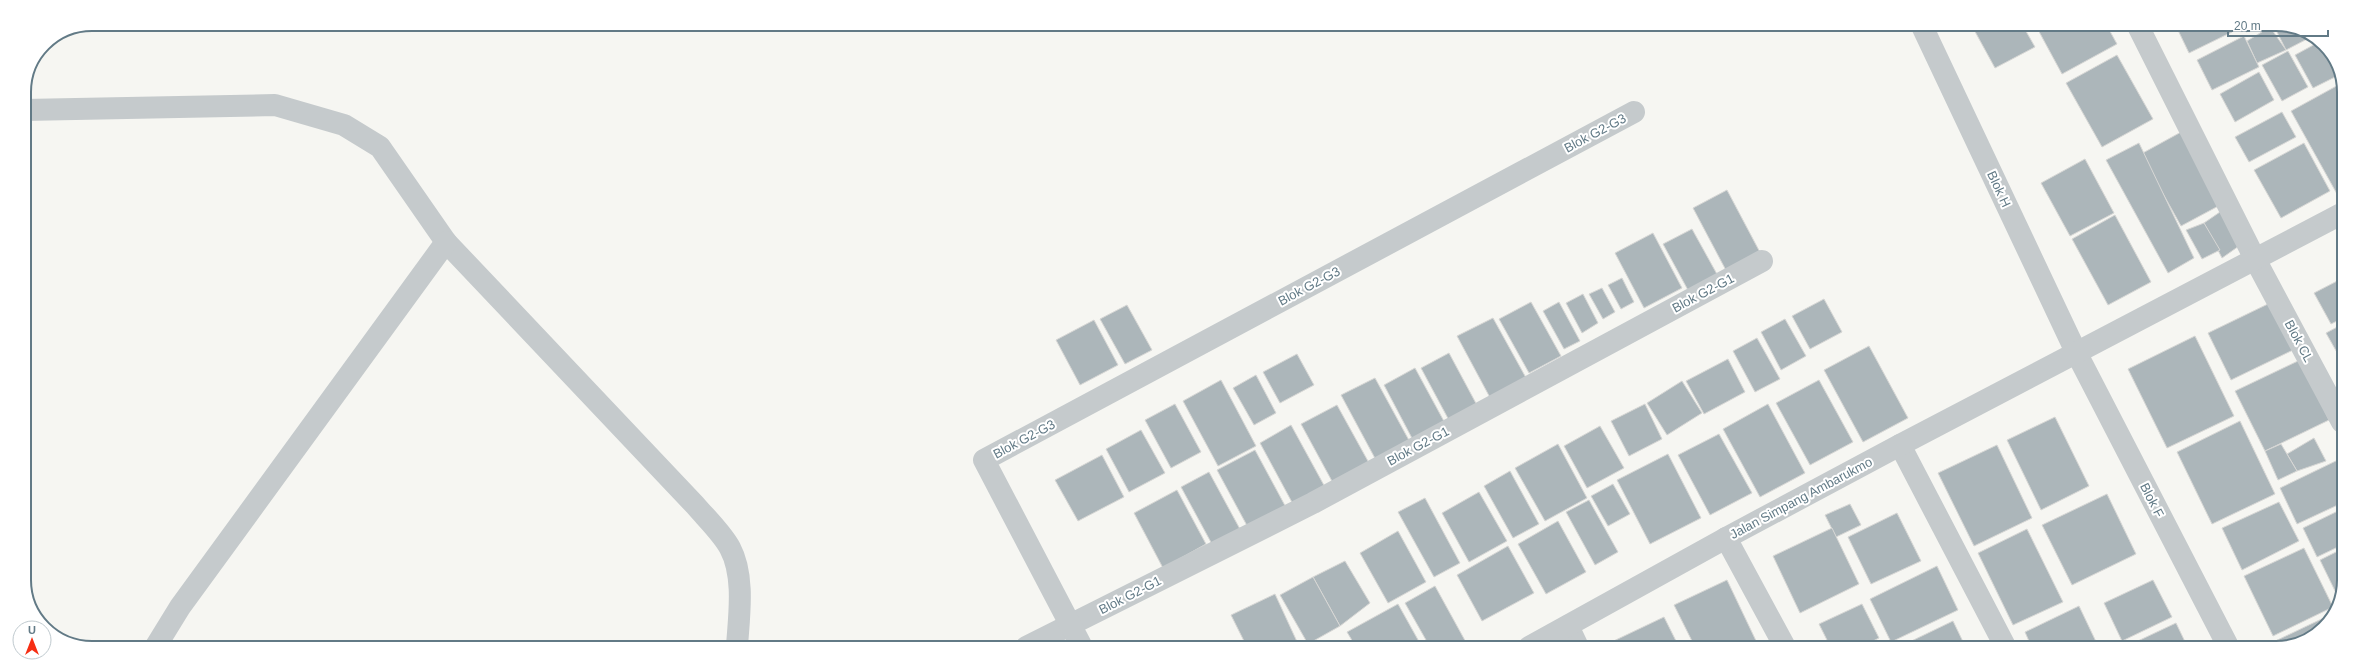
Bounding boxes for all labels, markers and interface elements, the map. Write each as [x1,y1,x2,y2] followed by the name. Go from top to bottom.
[2228,12,2328,38] scale bar
[2234,19,2261,33] text: 20 m
[1561,110,1629,156] street label: Blok G2-G3
[1984,168,2014,210] street label: Blok H
[1275,263,1343,309] street label: Blok G2-G3
[1669,270,1737,316] street label: Blok G2-G1
[2282,317,2316,365] street label: Blok CL
[990,416,1058,462] street label: Blok G2-G3
[1384,423,1452,469] street label: Blok G2-G1
[1727,454,1875,542] street label: Jalan Simpang Ambarukmo
[2137,480,2167,520] street label: Blok F
[1096,573,1164,617] street label: Blok G2-G1
[12,620,52,660] north arrow
[28,624,36,636] text: U

